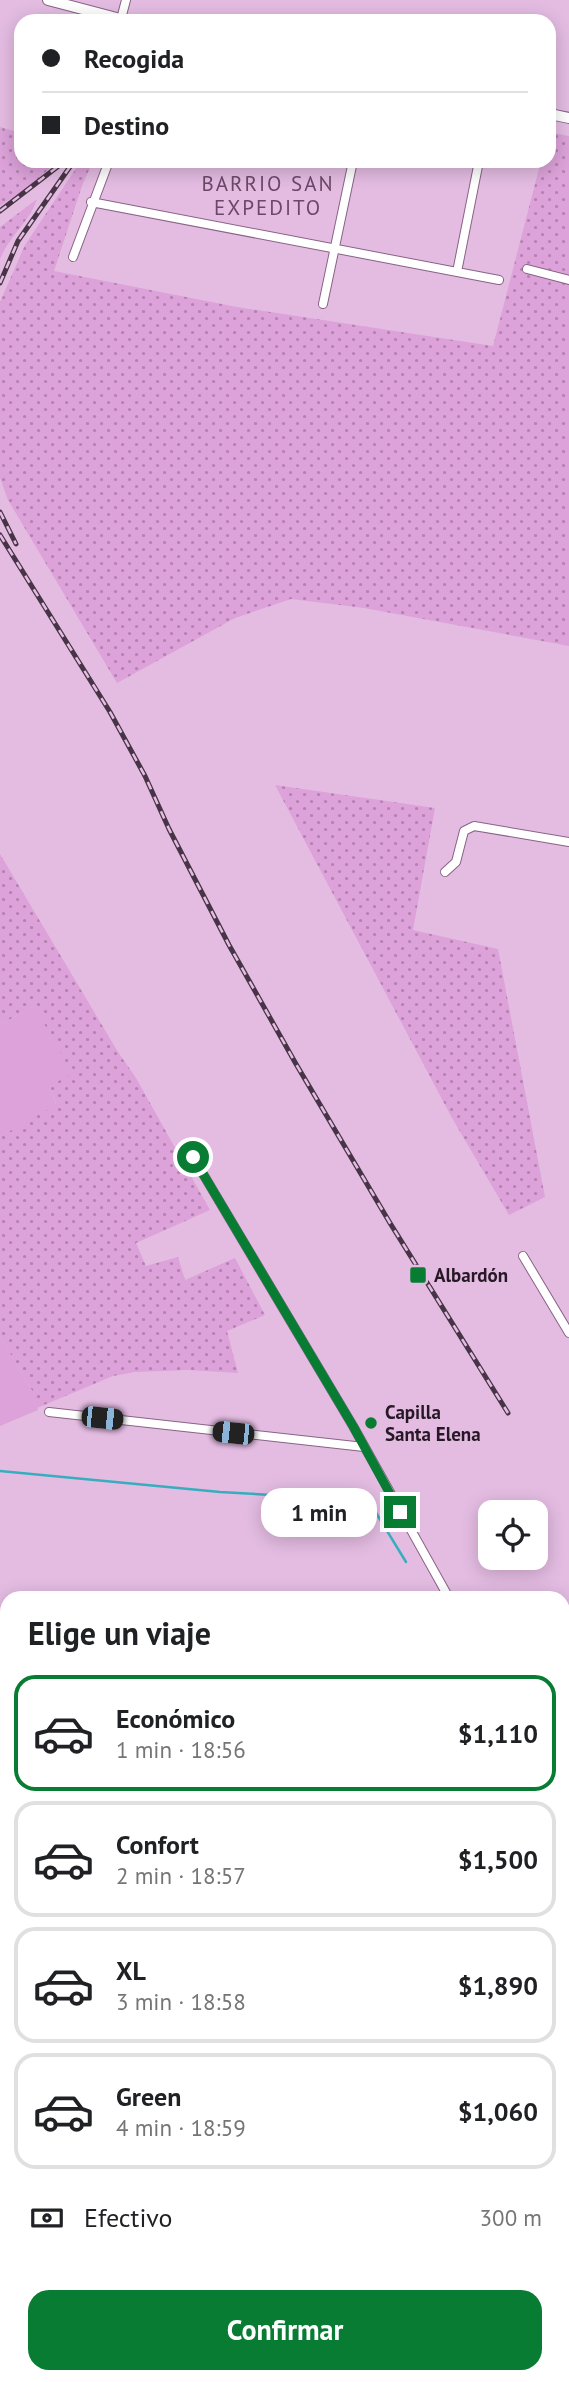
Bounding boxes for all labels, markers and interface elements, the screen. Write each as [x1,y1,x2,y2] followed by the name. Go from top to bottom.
[84,42,184,75] text: Recogida
[84,109,169,142] text: Destino
[201,170,335,221] district label: BARRIO SAN EXPEDITO
[177,1141,209,1173] route start
[434,1263,508,1287] place label: Albardón
[408,1265,428,1285] marker: Albardón
[385,1400,481,1446] place label: Capilla Santa Elena
[81,1405,124,1431] car
[363,1415,379,1431] marker: Capilla Santa Elena
[212,1420,255,1446] car
[260,1488,376,1536] callout: 1 min
[384,1496,416,1528] route end
[291,1498,347,1527] text: 1 min
[478,1500,548,1570] map controls
[478,1500,548,1570] button: locate
[28,1612,211,1654] text: Elige un viaje
[32,1702,95,1765] icon: car
[116,1702,235,1735] text: Económico
[458,1717,538,1750] text: $1,110
[116,1735,246,1764] text: 1 min · 18:56
[32,1828,95,1891] icon: car
[116,1828,199,1861] text: Confort
[458,1843,538,1876] text: $1,500
[116,1861,246,1890] text: 2 min · 18:57
[32,1954,95,2017] icon: car
[116,1954,146,1987] text: XL
[458,1969,538,2002] text: $1,890
[116,1987,246,2016] text: 3 min · 18:58
[32,2080,95,2143] icon: car
[116,2080,181,2113] text: Green
[458,2095,538,2128] text: $1,060
[116,2113,246,2142] text: 4 min · 18:59
[28,2199,66,2237] icon: cash
[84,2201,173,2234] text: Efectivo
[480,2203,542,2232] text: 300 m
[28,2290,542,2370] button: Confirmar

